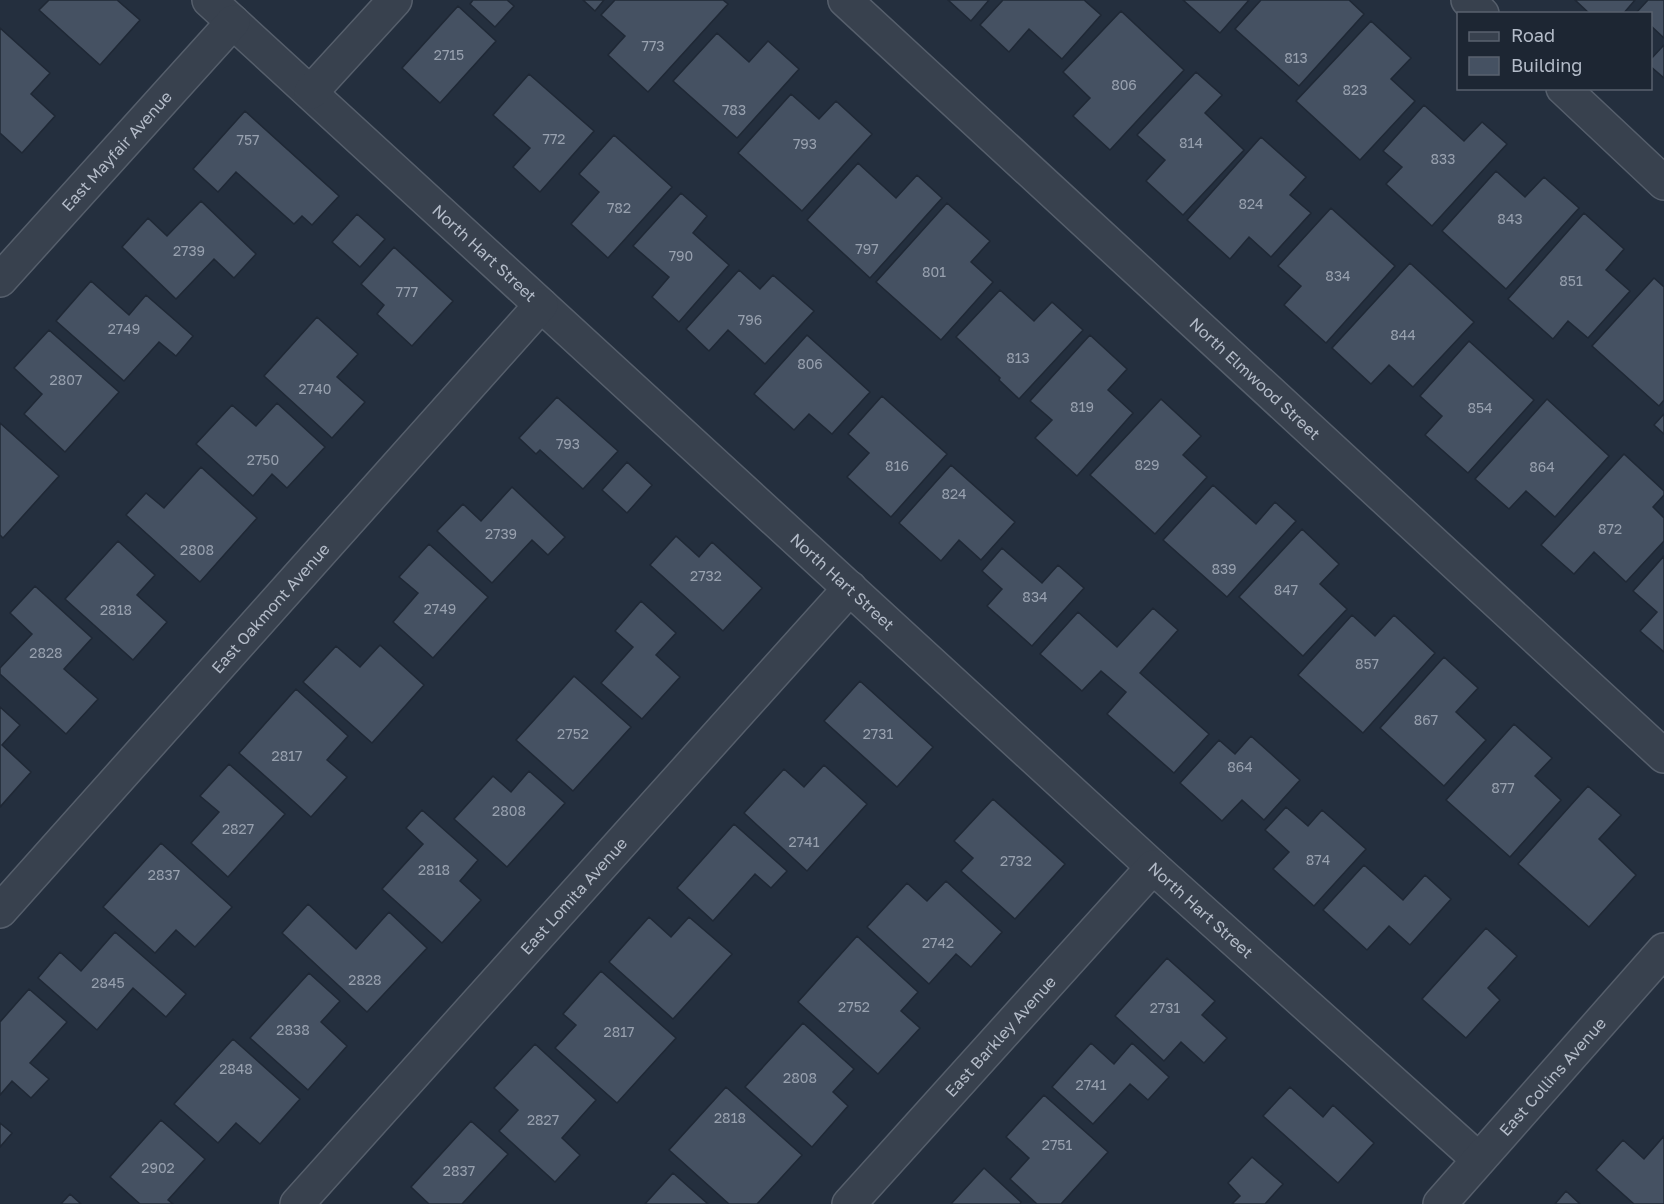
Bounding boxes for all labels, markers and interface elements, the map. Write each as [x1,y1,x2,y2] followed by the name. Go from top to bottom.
[1457,12,1652,90] legend
[1511,24,1555,46] text: Road
[641,37,665,54] house number: 773
[434,46,464,63] house number: 2715
[1284,49,1308,66] house number: 813
[1511,54,1582,76] text: Building
[1111,76,1137,93] house number: 806
[1343,81,1367,98] house number: 823
[57,87,176,215] street label: East Mayfair Avenue
[722,101,746,118] house number: 783
[543,130,565,147] house number: 772
[237,131,259,148] house number: 757
[1179,134,1203,151] house number: 814
[793,135,817,152] house number: 793
[1431,150,1455,167] house number: 833
[1238,195,1264,212] house number: 824
[607,199,631,216] house number: 782
[428,200,541,306] street label: North Hart Street
[1497,210,1523,227] house number: 843
[855,240,879,257] house number: 797
[173,242,205,259] house number: 2739
[669,247,693,264] house number: 790
[922,263,946,280] house number: 801
[1325,267,1351,284] house number: 834
[1559,272,1583,289] house number: 851
[396,283,418,300] house number: 777
[738,311,762,328] house number: 796
[1185,313,1325,444] street label: North Elmwood Street
[108,320,140,337] house number: 2749
[1390,326,1416,343] house number: 844
[1006,349,1030,366] house number: 813
[797,355,823,372] house number: 806
[50,371,82,388] house number: 2807
[299,380,331,397] house number: 2740
[1070,398,1094,415] house number: 819
[1467,399,1493,416] house number: 854
[556,435,580,452] house number: 793
[247,451,279,468] house number: 2750
[1134,456,1160,473] house number: 829
[885,457,909,474] house number: 816
[1529,458,1555,475] house number: 864
[941,485,967,502] house number: 824
[1598,520,1622,537] house number: 872
[485,525,517,542] house number: 2739
[786,529,899,634] street label: North Hart Street
[207,539,334,677] street label: East Oakmont Avenue
[180,541,214,558] house number: 2808
[1211,560,1237,577] house number: 839
[690,567,722,584] house number: 2732
[1274,581,1298,598] house number: 847
[1022,588,1048,605] house number: 834
[424,600,456,617] house number: 2749
[100,601,132,618] house number: 2818
[29,644,63,661] house number: 2828
[1355,655,1379,672] house number: 857
[1414,711,1438,728] house number: 867
[557,725,589,742] house number: 2752
[863,725,893,742] house number: 2731
[272,747,302,764] house number: 2817
[1227,758,1253,775] house number: 864
[1491,779,1515,796] house number: 877
[492,802,526,819] house number: 2808
[222,820,254,837] house number: 2827
[516,833,631,959] street label: East Lomita Avenue
[789,833,820,850] house number: 2741
[1306,851,1330,868] house number: 874
[1000,852,1032,869] house number: 2732
[1144,858,1257,962] street label: North Hart Street
[418,861,450,878] house number: 2818
[148,866,180,883] house number: 2837
[922,934,954,951] house number: 2742
[348,971,382,988] house number: 2828
[941,972,1060,1101] street label: East Barkley Avenue
[91,974,125,991] house number: 2845
[838,998,870,1015] house number: 2752
[1150,999,1180,1016] house number: 2731
[1495,1013,1610,1140] street label: East Collins Avenue
[276,1021,310,1038] house number: 2838
[604,1023,634,1040] house number: 2817
[219,1060,253,1077] house number: 2848
[783,1069,817,1086] house number: 2808
[1076,1076,1107,1093] house number: 2741
[714,1109,746,1126] house number: 2818
[527,1111,559,1128] house number: 2827
[1042,1136,1072,1153] house number: 2751
[141,1159,175,1176] house number: 2902
[443,1162,475,1179] house number: 2837

